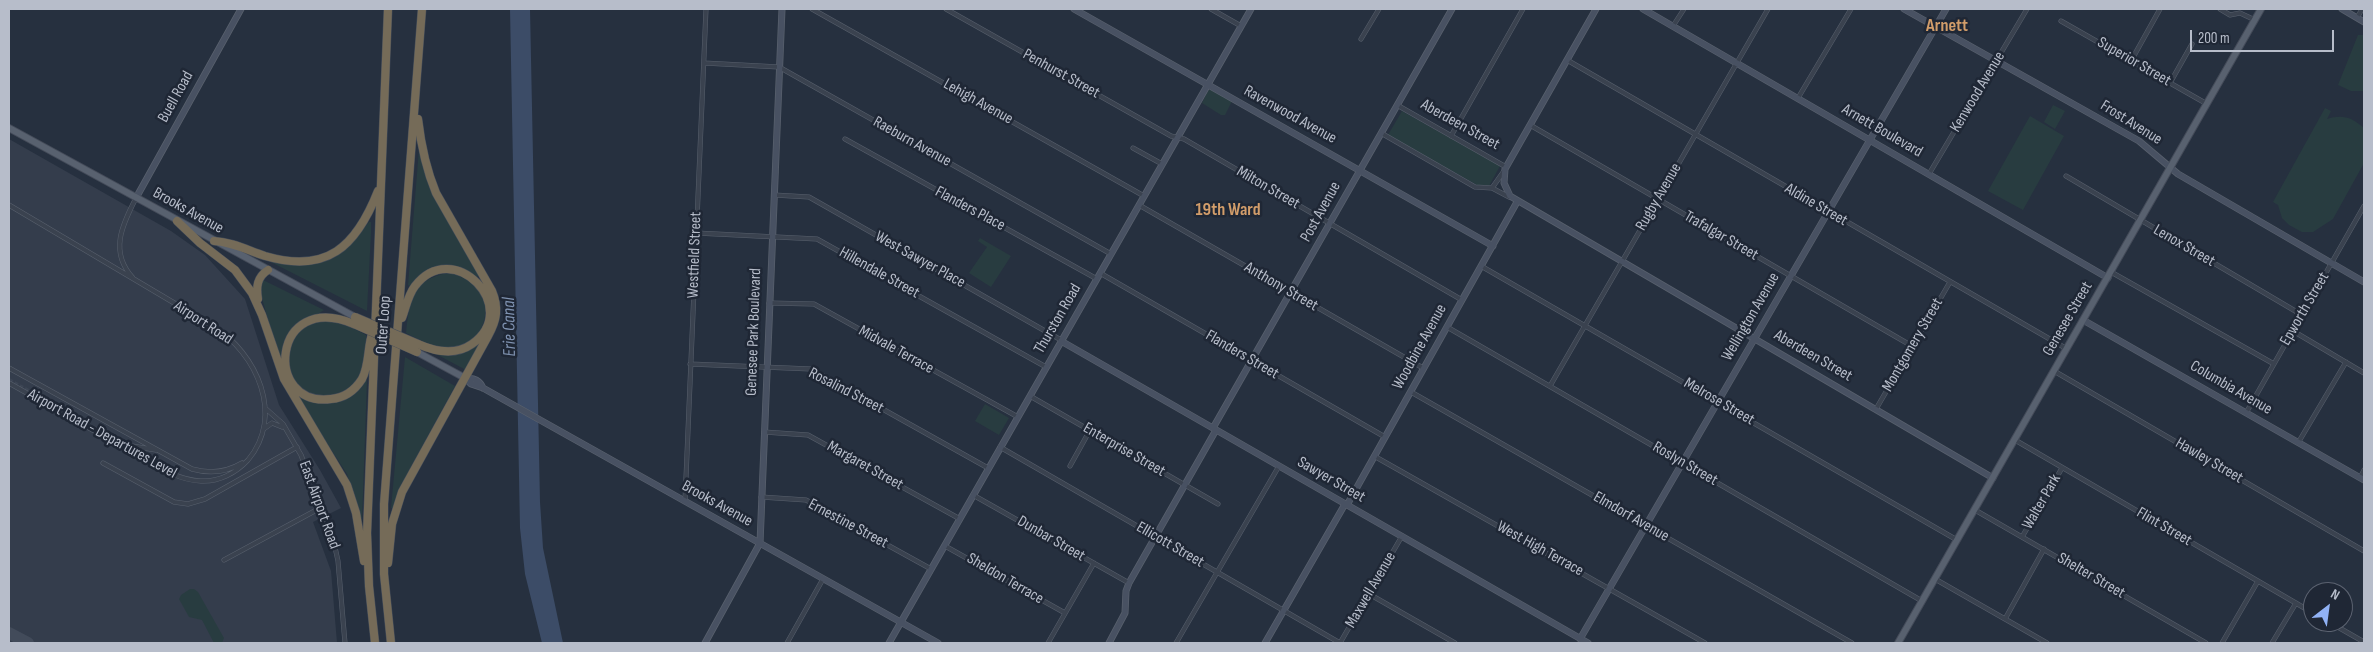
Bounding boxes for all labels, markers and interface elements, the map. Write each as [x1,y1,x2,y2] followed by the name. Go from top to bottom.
[1926,15,1968,37] district label: Arnett
[2193,20,2337,52] scale bar
[2198,29,2230,48] text: 200 m
[2094,33,2174,91] street label: Superior Street
[1019,45,1103,103] street label: Penhurst Street
[1946,48,2010,136] street label: Kenwood Avenue
[154,68,198,126] street label: Buell Road
[940,75,1016,129] street label: Lehigh Avenue
[1240,82,1340,148] street label: Ravenwood Avenue
[1417,95,1503,155] street label: Aberdeen Street
[2097,96,2165,150] street label: Frost Avenue
[1838,100,1926,162] street label: Arnett Boulevard
[870,113,954,171] street label: Raeburn Avenue
[1632,160,1686,234] street label: Rugby Avenue
[1233,162,1303,214] street label: Milton Street
[1297,179,1345,245] street label: Post Avenue
[1781,179,1851,231] street label: Aldine Street
[932,183,1008,235] street label: Flanders Place
[149,184,227,238] street label: Brooks Avenue
[1195,199,1261,221] district label: 19th Ward
[1680,207,1762,265] street label: Trafalgar Street
[684,211,706,299] street label: Westfield Street
[2150,221,2218,271] street label: Lenox Street
[872,227,968,293] street label: West Sawyer Place
[835,243,923,303] street label: Hillendale Street
[1241,258,1321,316] street label: Anthony Street
[742,268,766,396] street label: Genesee Park Boulevard
[1718,269,1784,365] street label: Wellington Avenue
[2276,269,2334,349] street label: Epworth Street
[2039,278,2097,360] street label: Genesee Street
[1030,281,1086,357] street label: Thurston Road
[372,295,396,355] street label: Outer Loop
[1878,295,1948,395] street label: Montgomery Street
[170,297,236,349] street label: Airport Road
[499,297,521,357] water label: Erie Canal
[1389,301,1451,393] street label: Woodbine Avenue
[855,321,937,379] street label: Midvale Terrace
[1202,326,1282,384] street label: Flanders Street
[1770,326,1856,386] street label: Aberdeen Street
[2187,357,2275,419] street label: Columbia Avenue
[805,364,887,418] street label: Rosalind Street
[1680,374,1758,430] street label: Melrose Street
[24,385,180,483] street label: Airport Road - Departures Level
[1079,419,1169,481] street label: Enterprise Street
[2172,434,2246,488] street label: Hawley Street
[824,437,906,495] street label: Margaret Street
[1649,438,1721,490] street label: Roslyn Street
[1294,453,1368,507] street label: Sawyer Street
[294,458,344,552] street label: East Airport Road
[2018,471,2066,533] street label: Walter Park
[678,477,756,531] street label: Brooks Avenue
[1590,488,1672,546] street label: Elmdorf Avenue
[805,495,891,553] street label: Ernestine Street
[2133,504,2195,550] street label: Flint Street
[1014,512,1088,566] street label: Dunbar Street
[1493,517,1587,581] street label: West High Terrace
[1133,518,1207,572] street label: Ellicott Street
[963,549,1047,609] street label: Sheldon Terrace
[1342,549,1400,631] street label: Maxwell Avenue
[2054,549,2128,603] street label: Shelter Street
[2303,582,2353,632] north arrow
[2328,585,2343,604] text: N

